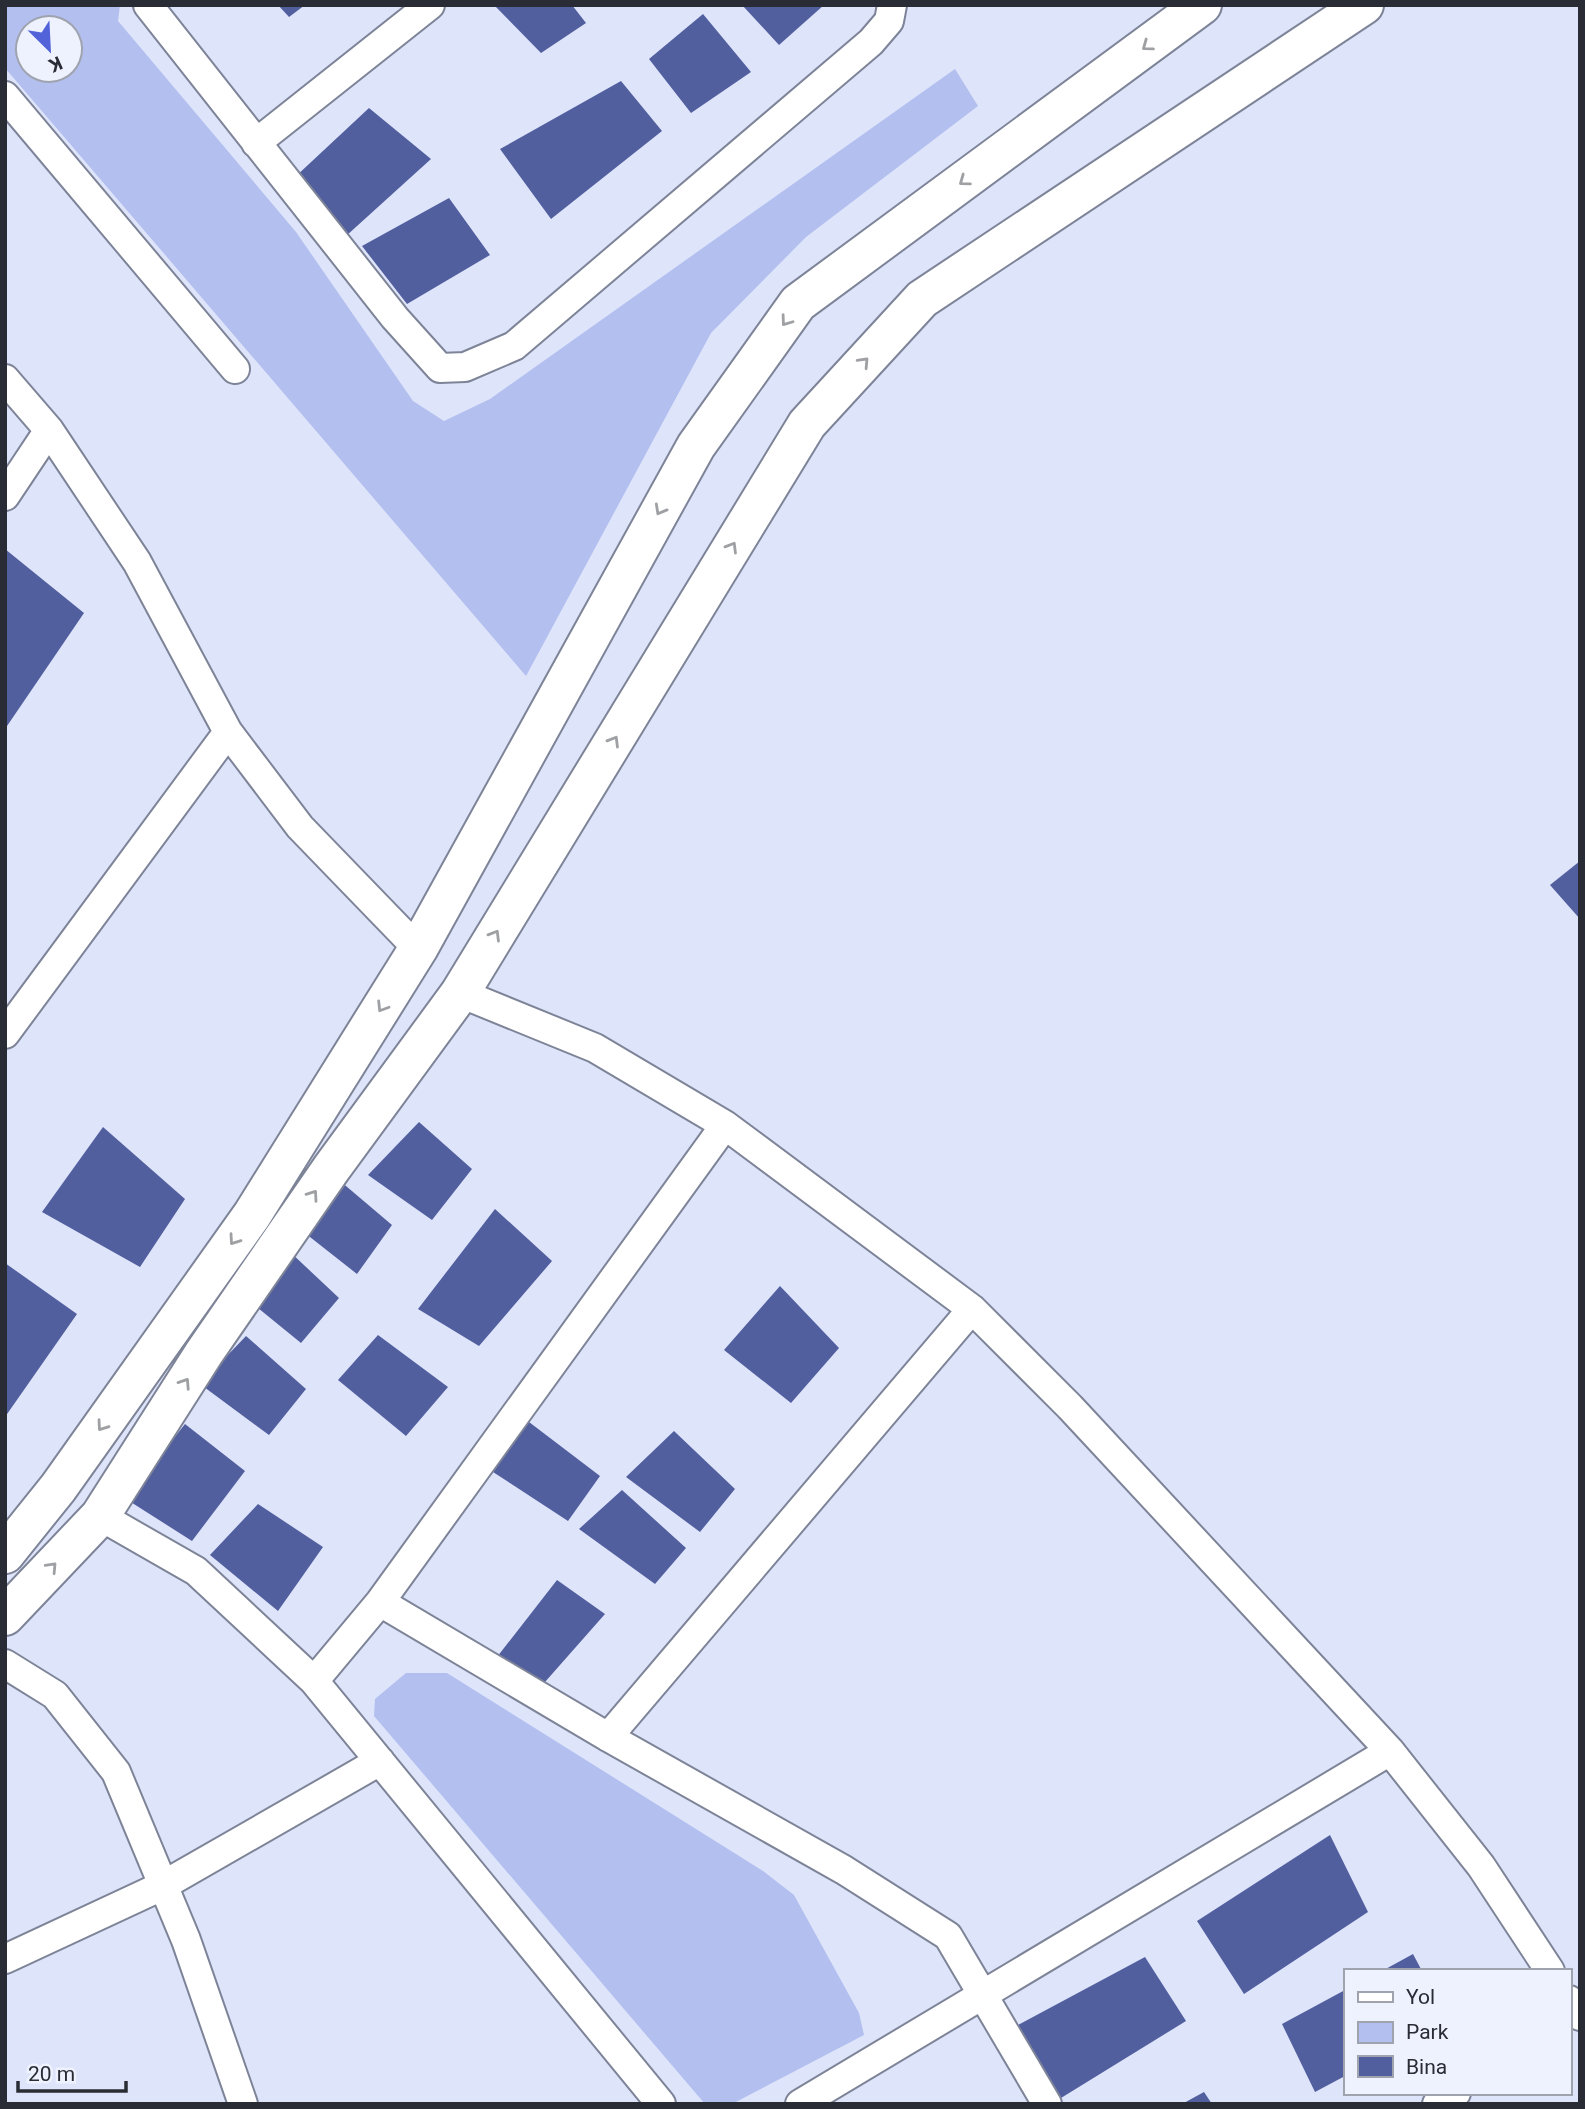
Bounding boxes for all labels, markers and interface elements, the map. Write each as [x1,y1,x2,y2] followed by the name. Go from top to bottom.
[14,14,84,84] north arrow
[1142,38,1155,50] one-way arrow
[45,51,66,77] text: K
[959,173,972,185] one-way arrow
[781,313,794,326] one-way arrow
[855,357,868,370] one-way arrow
[655,503,668,515] one-way arrow
[724,541,737,554] one-way arrow
[605,735,618,748] one-way arrow
[487,930,500,943] one-way arrow
[377,999,390,1012] one-way arrow
[305,1190,317,1203] one-way arrow
[230,1232,242,1245] one-way arrow
[177,1378,189,1391] one-way arrow
[98,1418,110,1431] one-way arrow
[44,1562,57,1575] one-way arrow
[1344,1969,1571,2095] legend
[1406,1985,1435,2009] text: Yol
[1406,2020,1449,2044] text: Park
[18,2050,126,2094] scale bar
[1406,2055,1447,2079] text: Bina
[28,2062,75,2086] text: 20 m

